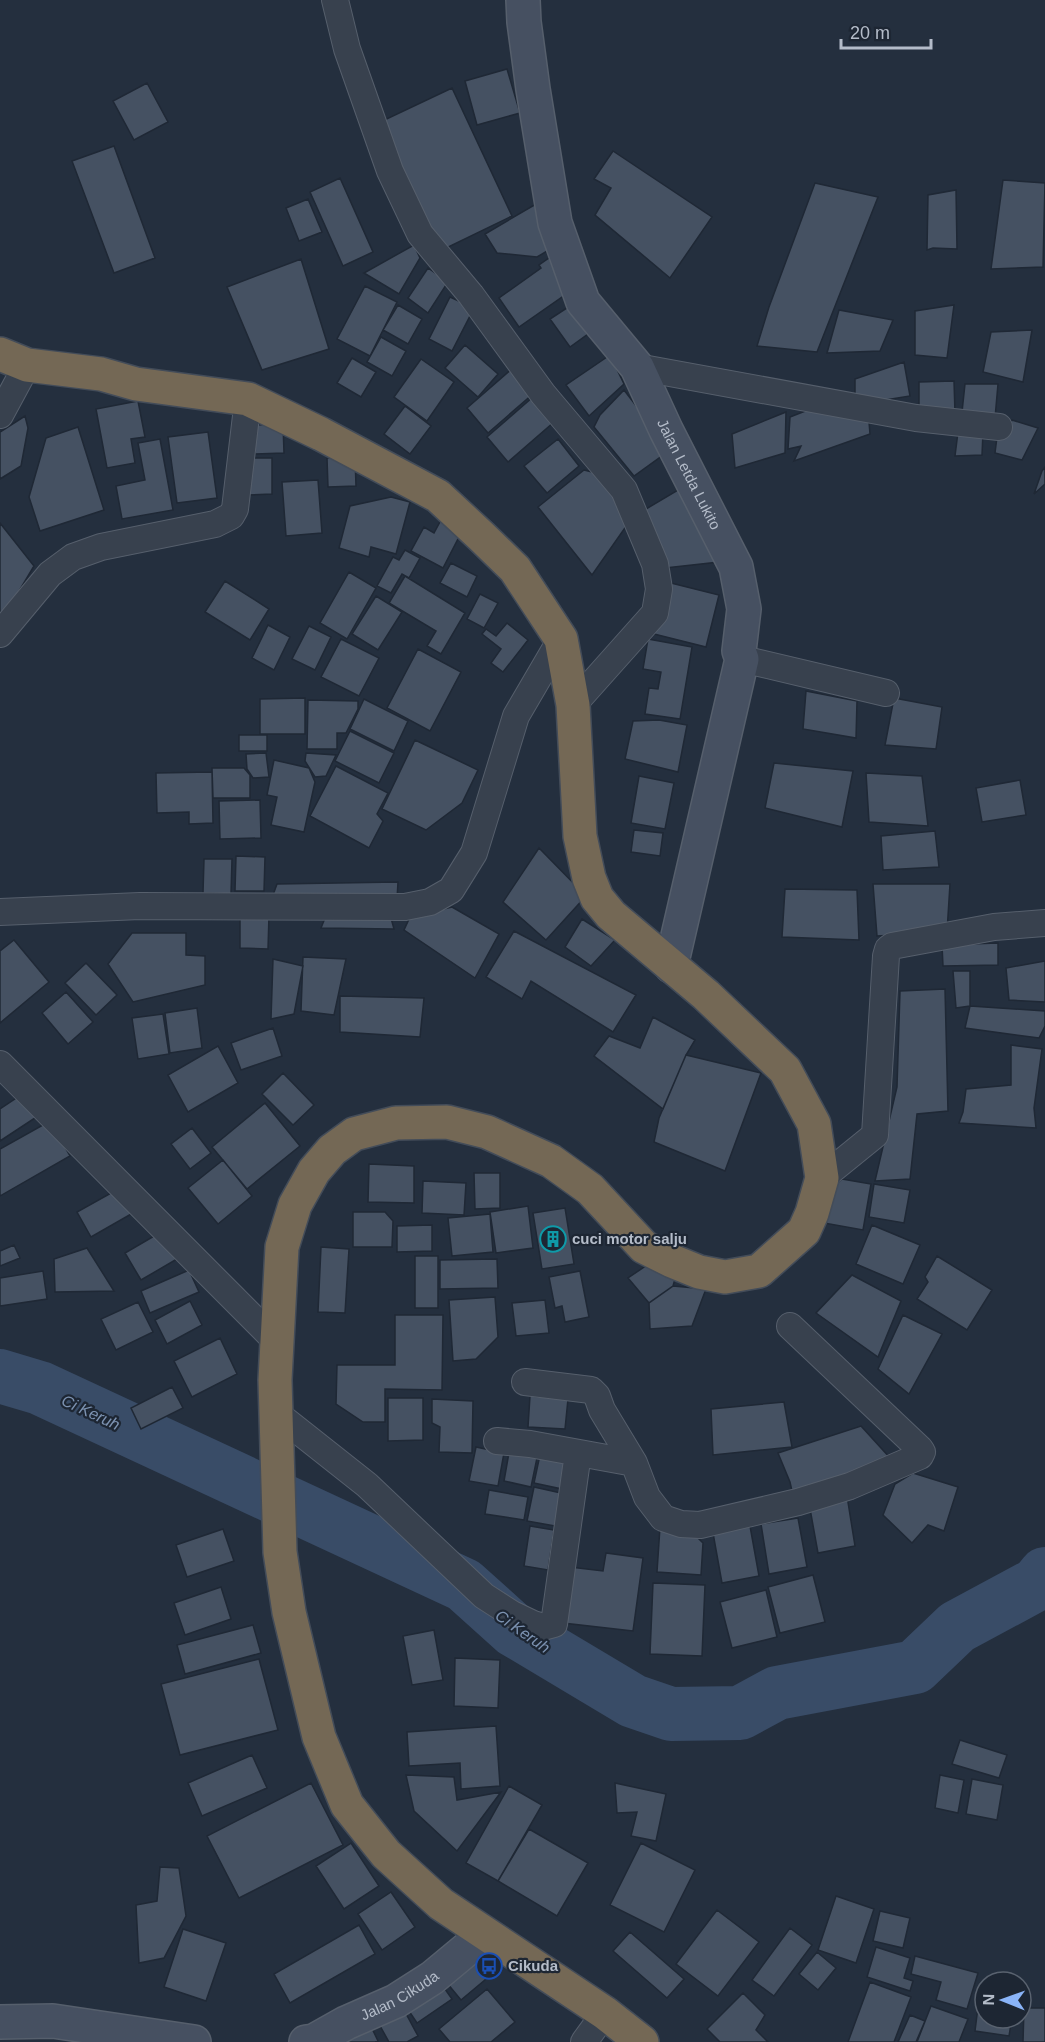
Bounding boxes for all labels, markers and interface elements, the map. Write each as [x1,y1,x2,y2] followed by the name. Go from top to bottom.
[841,12,931,50] scale bar
[850,23,890,43] text: 20 m
[654,416,724,532] street label: Jalan Letda Lukito
[538,1224,568,1254] building icon: cuci motor salju
[572,1230,687,1247] place label: cuci motor salju
[59,1392,123,1433] water label: Ci Keruh
[492,1607,553,1656] water label: Ci Keruh
[474,1951,504,1981] bus stop icon: Cikuda
[508,1957,559,1974] place label: Cikuda
[358,1967,442,2024] street label: Jalan Cikuda
[973,1970,1033,2030] north arrow
[980,1994,997,2006] text: N

